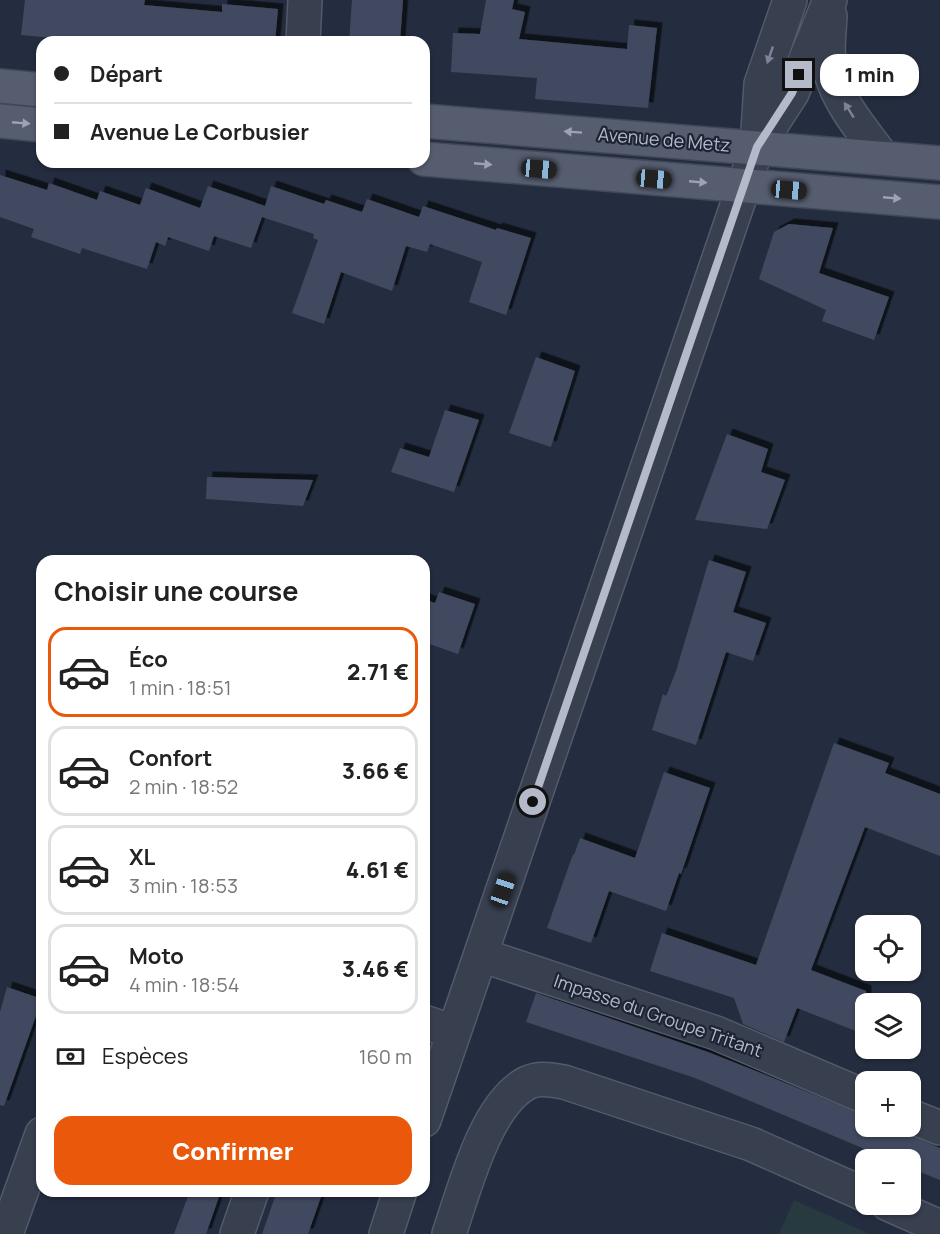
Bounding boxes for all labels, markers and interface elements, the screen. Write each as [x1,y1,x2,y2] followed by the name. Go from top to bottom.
[765,46,775,64] one-way arrow
[820,54,919,96] callout: 1 min
[90,59,163,89] text: Départ
[785,61,812,88] route end
[844,61,895,88] text: 1 min
[844,102,855,118] one-way arrow
[90,117,309,147] text: Avenue Le Corbusier
[12,118,31,128] one-way arrow
[597,121,731,157] street label: Avenue de Metz
[564,128,583,137] one-way arrow
[520,158,558,180] car
[473,159,492,169] one-way arrow
[635,168,673,190] car
[689,177,708,187] one-way arrow
[770,179,808,201] car
[883,193,902,203] one-way arrow
[54,572,298,609] text: Choisir une course
[129,644,168,674] text: Éco
[57,645,111,699] icon: car
[347,657,409,687] text: 2.71 €
[129,674,232,701] text: 1 min · 18:51
[129,743,212,773] text: Confort
[57,744,111,798] icon: car
[342,756,409,786] text: 3.66 €
[129,773,238,800] text: 2 min · 18:52
[519,788,546,815] route start
[129,842,155,872] text: XL
[57,843,111,897] icon: car
[346,855,409,885] text: 4.61 €
[489,870,517,910] car
[129,872,238,899] text: 3 min · 18:53
[855,915,921,1215] map controls
[855,915,921,981] button: locate
[129,941,184,971] text: Moto
[57,942,111,996] icon: car
[342,954,409,984] text: 3.46 €
[551,968,766,1062] street label: Impasse du Groupe Tritant
[129,971,240,998] text: 4 min · 18:54
[855,993,921,1059] button: layers
[54,1040,87,1073] icon: cash
[102,1041,188,1071] text: Espèces
[359,1043,412,1070] text: 160 m
[855,1071,921,1137] button: +
[54,1116,412,1185] button: Confirmer
[855,1149,921,1215] button: −

